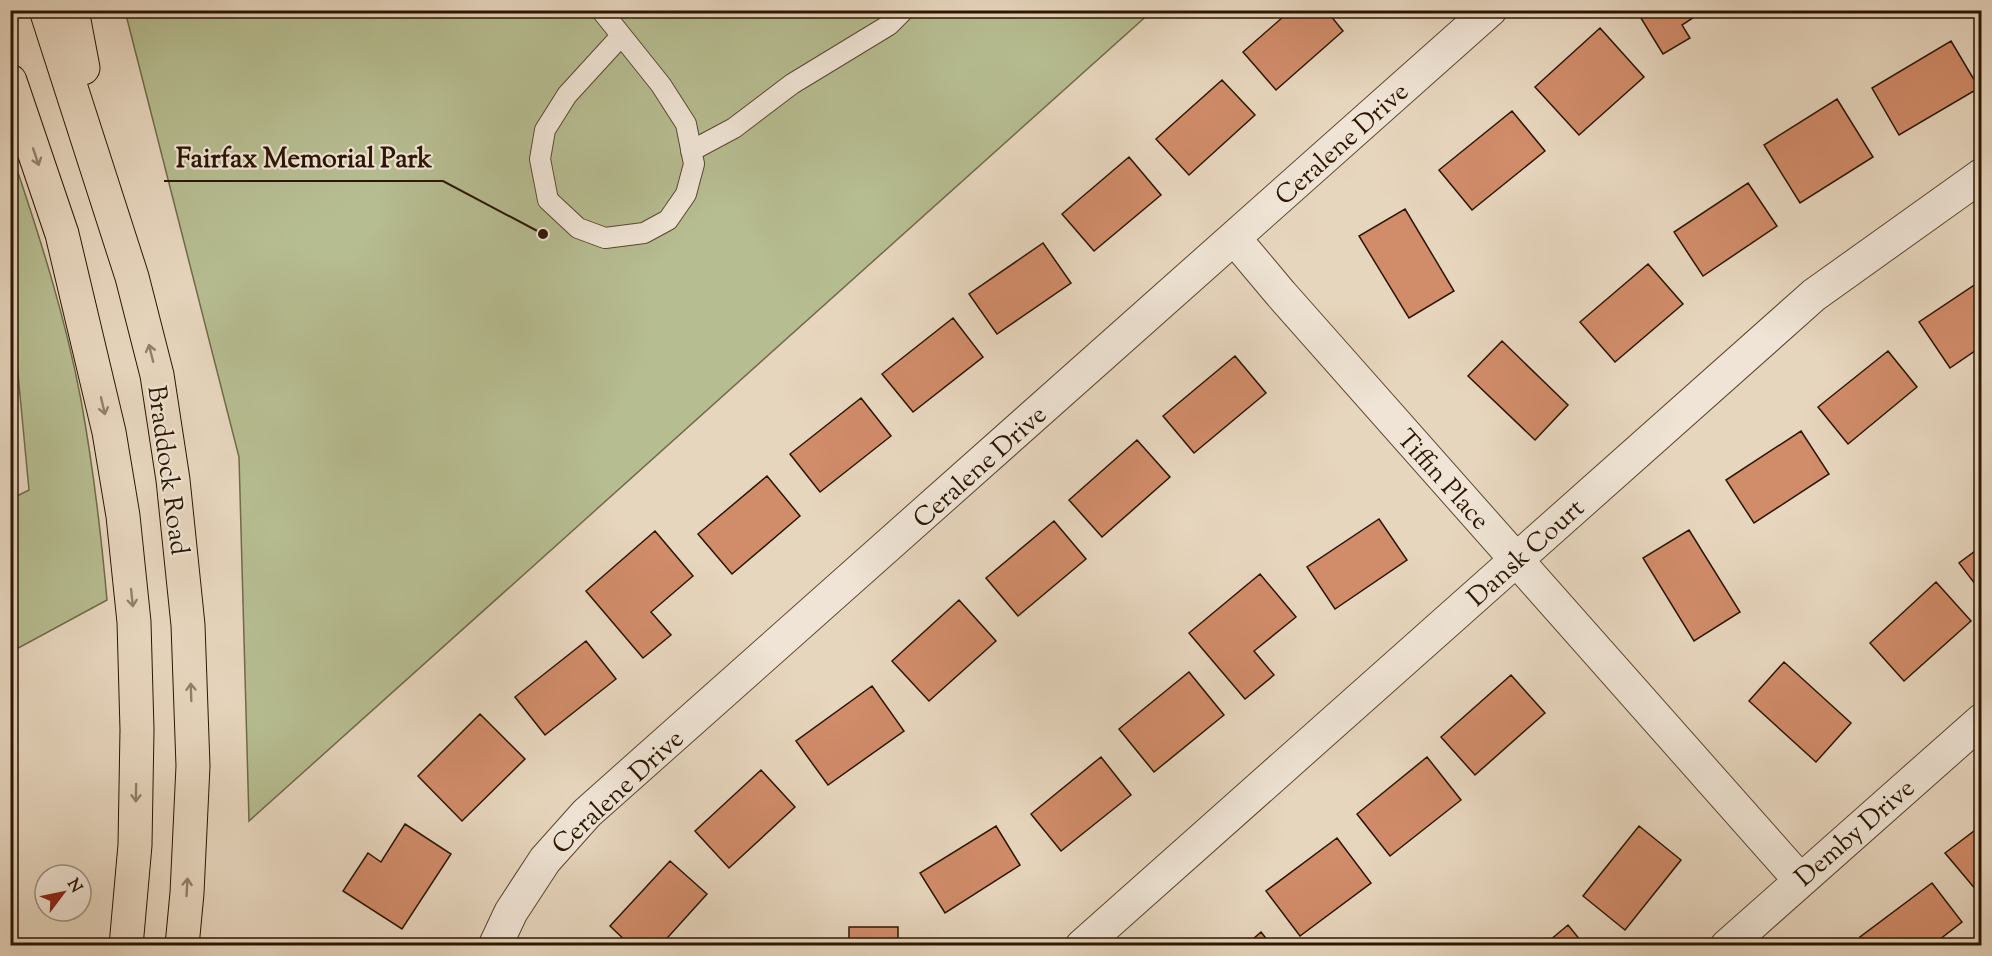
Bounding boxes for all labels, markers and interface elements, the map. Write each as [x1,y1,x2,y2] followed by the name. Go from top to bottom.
[1268,75,1418,215] street label: Ceralene Drive
[164,136,443,181] callout: Fairfax Memorial Park
[176,141,432,180] text: Fairfax Memorial Park
[31,147,42,166] one-way arrow
[145,344,157,363] one-way arrow
[136,383,197,558] street label: Braddock Road
[97,396,109,415] one-way arrow
[906,398,1056,538] street label: Ceralene Drive
[1387,422,1497,539] street label: Tiffin Place
[1460,491,1593,616] street label: Dansk Court
[126,588,137,608] one-way arrow
[185,683,196,703] one-way arrow
[544,722,693,864] street label: Ceralene Drive
[1787,771,1924,897] street label: Demby Drive
[130,783,142,803] one-way arrow
[33,863,93,923] north arrow
[60,875,87,898] text: N
[181,878,192,898] one-way arrow

